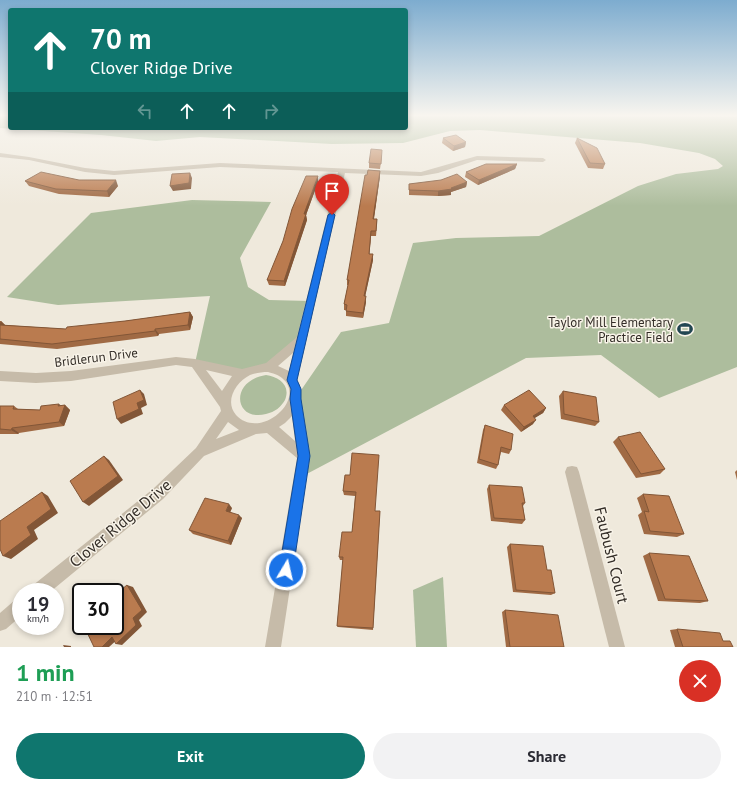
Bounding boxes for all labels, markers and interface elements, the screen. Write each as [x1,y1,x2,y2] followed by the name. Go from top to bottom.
[90,20,151,57] text: 70 m
[24,24,76,76] icon: ahead
[90,56,233,79] text: Clover Ridge Drive
[134,100,156,122] icon: left
[176,100,198,122] icon: ahead
[218,100,240,122] icon: ahead
[260,100,282,122] icon: right
[315,174,349,215] pin
[321,180,343,202] icon: arrive
[548,314,673,346] place label: Taylor Mill Elementary Practice Field
[676,320,694,338] sports icon: Taylor Mill Elementary Practice Field
[53,344,139,371] street label: Bridlerun Drive
[65,475,175,571] street label: Clover Ridge Drive
[590,505,634,606] street label: Faubush Court
[265,549,307,591] position arrow
[72,583,124,635] speed limit sign: 30
[27,591,49,617] text: 19
[27,612,49,625] text: km/h
[16,657,75,688] text: 1 min
[679,660,721,702] button: close
[16,688,93,705] text: 210 m · 12:51
[16,733,365,779] button: Exit
[373,733,721,779] button: Share

